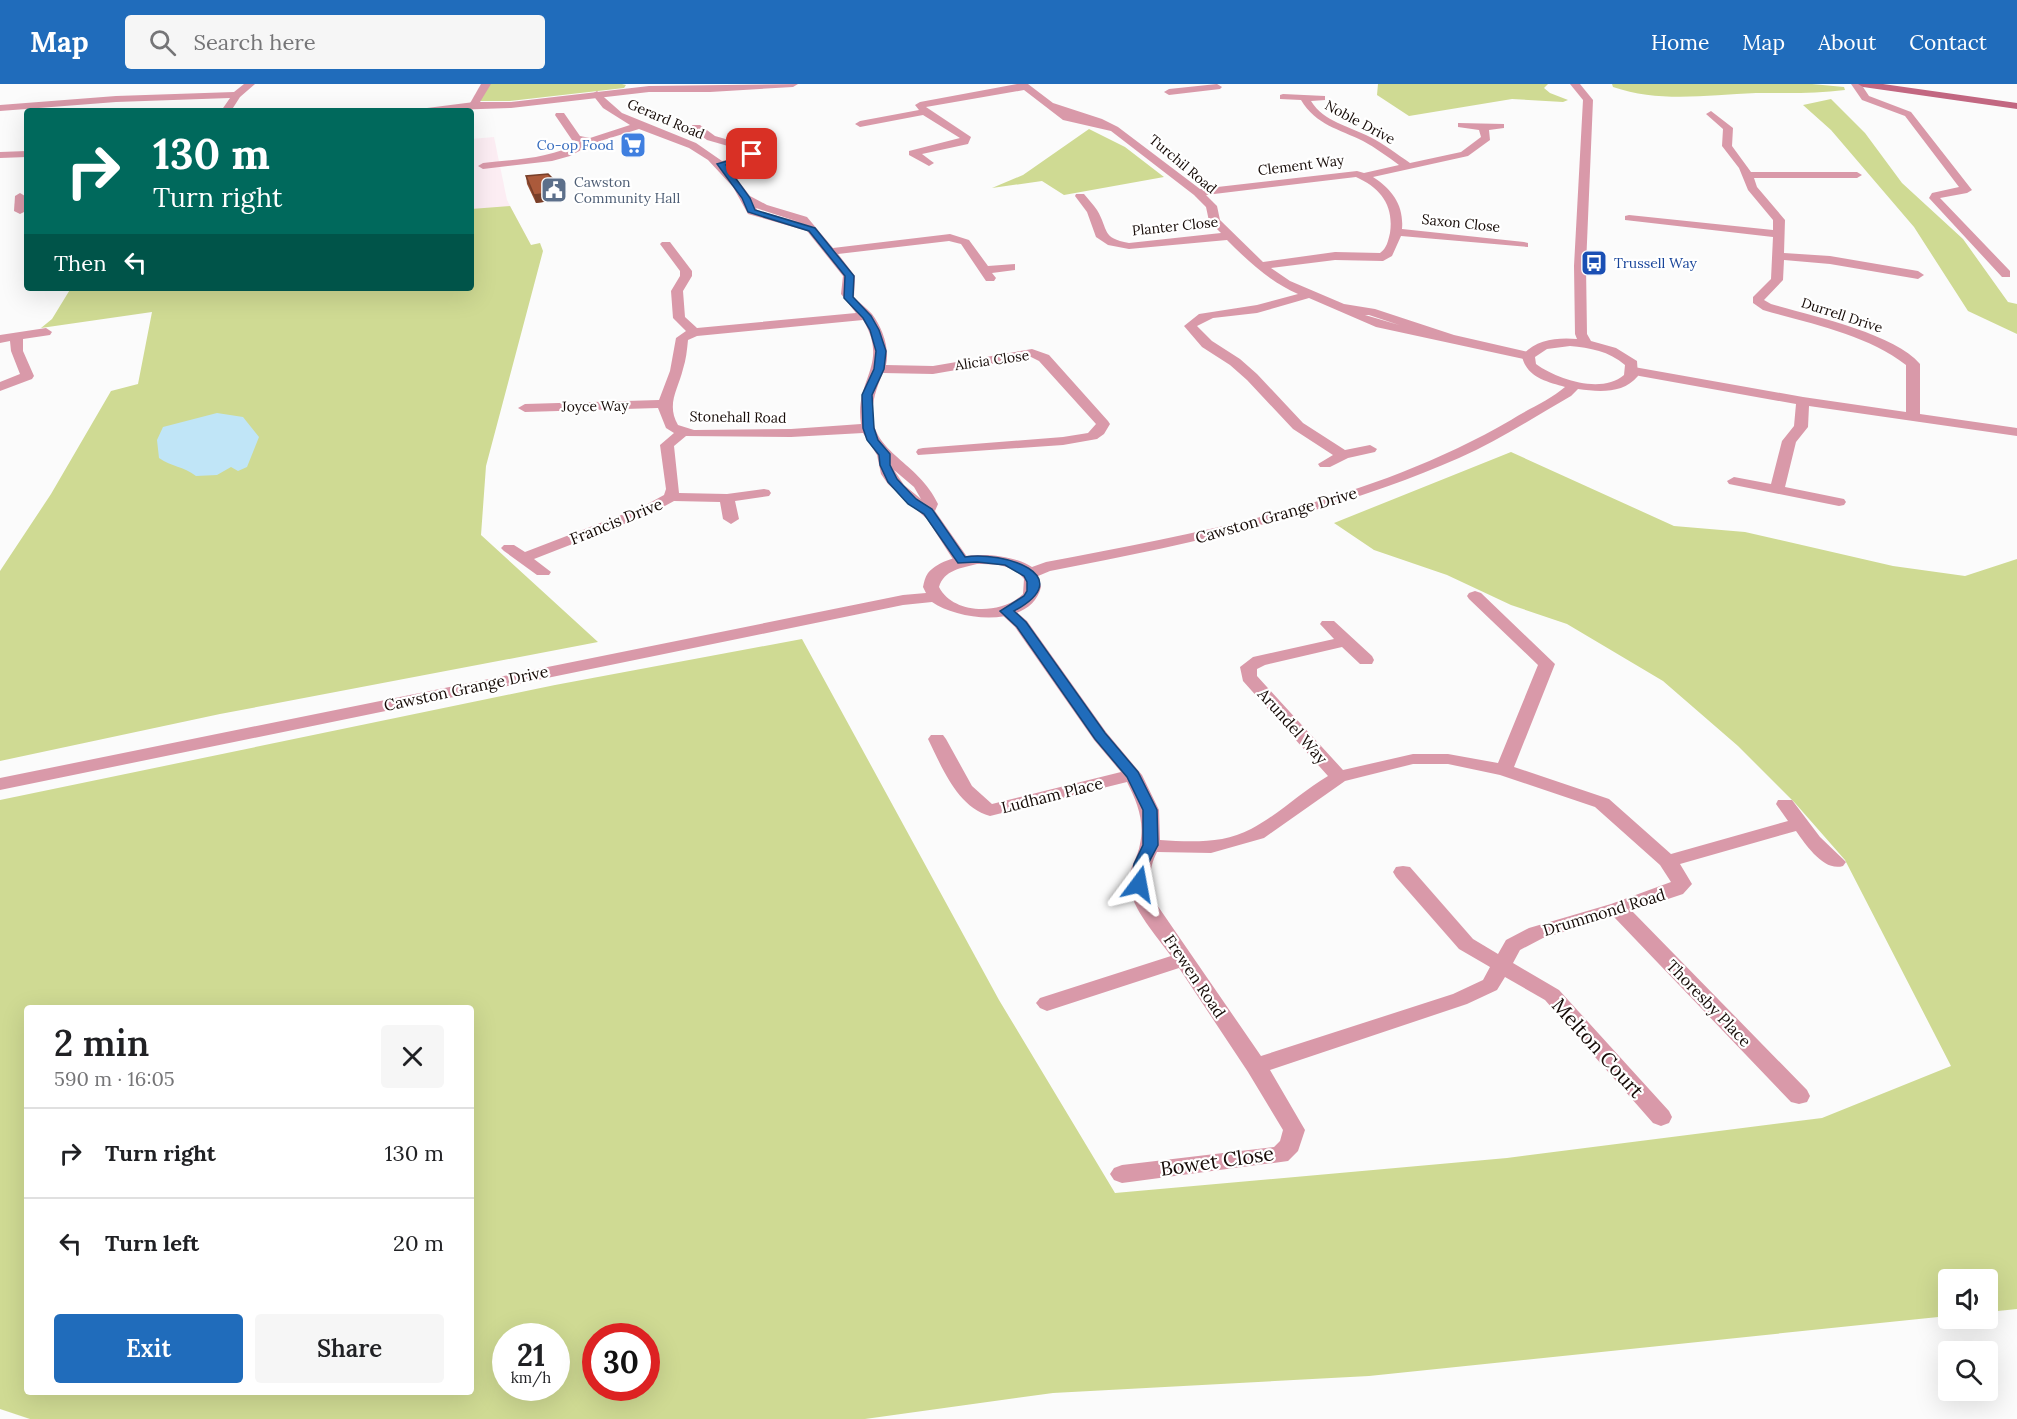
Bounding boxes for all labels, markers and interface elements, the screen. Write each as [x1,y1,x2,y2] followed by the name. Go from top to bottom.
[125,15,545,69] search box
[30,24,89,60] text: Map
[146,26,179,59] icon: search
[194,28,316,56] text: Search here
[1651,29,1709,56] text: Home
[1742,29,1785,56] text: Map
[1818,29,1876,56] text: About
[1909,29,1987,56] text: Contact
[625,95,707,143] street label: Gerard Road
[1322,96,1399,148] street label: Noble Drive
[153,127,270,181] text: 130 m
[726,128,777,179] pin
[618,130,648,160] supermarket icon: Co-op Food
[1145,130,1221,198] street label: Turchil Road
[54,132,132,210] icon: right
[537,136,614,154] place label: Co-op Food
[735,137,768,170] icon: arrive
[1257,151,1346,179] street label: Clement Way
[574,173,680,207] place label: Cawston Community Hall
[539,175,569,205] public building icon: Cawston Community Hall
[153,180,282,214] text: Turn right
[1421,210,1501,236] street label: Saxon Close
[1131,212,1219,239] street label: Planter Close
[119,246,152,279] icon: left
[1579,248,1609,278] bus stop icon: Trussell Way
[54,249,107,277] text: Then
[1614,254,1697,272] place label: Trussell Way
[1799,293,1885,337] street label: Durrell Drive
[953,346,1031,374] street label: Alicia Close
[560,396,629,416] street label: Joyce Way
[689,407,787,427] street label: Stonehall Road
[1193,482,1360,548] street label: Cawston Grange Drive
[567,493,665,549] street label: Francis Drive
[382,661,550,715] street label: Cawston Grange Drive
[1253,683,1333,768] street label: Arundel Way
[999,773,1105,817] street label: Ludham Place
[1107,852,1171,916] position arrow
[1540,884,1668,940] street label: Drummond Road
[1160,930,1230,1022] street label: Frewen Road
[1662,955,1756,1051] street label: Thoresby Place
[1547,993,1650,1103] street label: Melton Court
[54,1020,149,1066] text: 2 min
[381,1025,444,1088] button: close
[54,1066,175,1091] text: 590 m · 16:05
[54,1137,87,1170] icon: right
[105,1139,216,1167] text: Turn right
[385,1139,444,1167] text: 130 m
[1158,1140,1276,1181] street label: Bowet Close
[54,1227,87,1260] icon: left
[105,1229,199,1257] text: Turn left
[393,1229,444,1257] text: 20 m
[1938,1269,1998,1401] map controls
[1938,1269,1998,1329] button: sound
[54,1314,243,1383] button: Exit
[255,1314,444,1383] button: Share
[582,1323,660,1401] speed limit sign: 30
[517,1336,545,1374] text: 21
[1938,1341,1998,1401] button: search
[511,1368,551,1387] text: km/h

